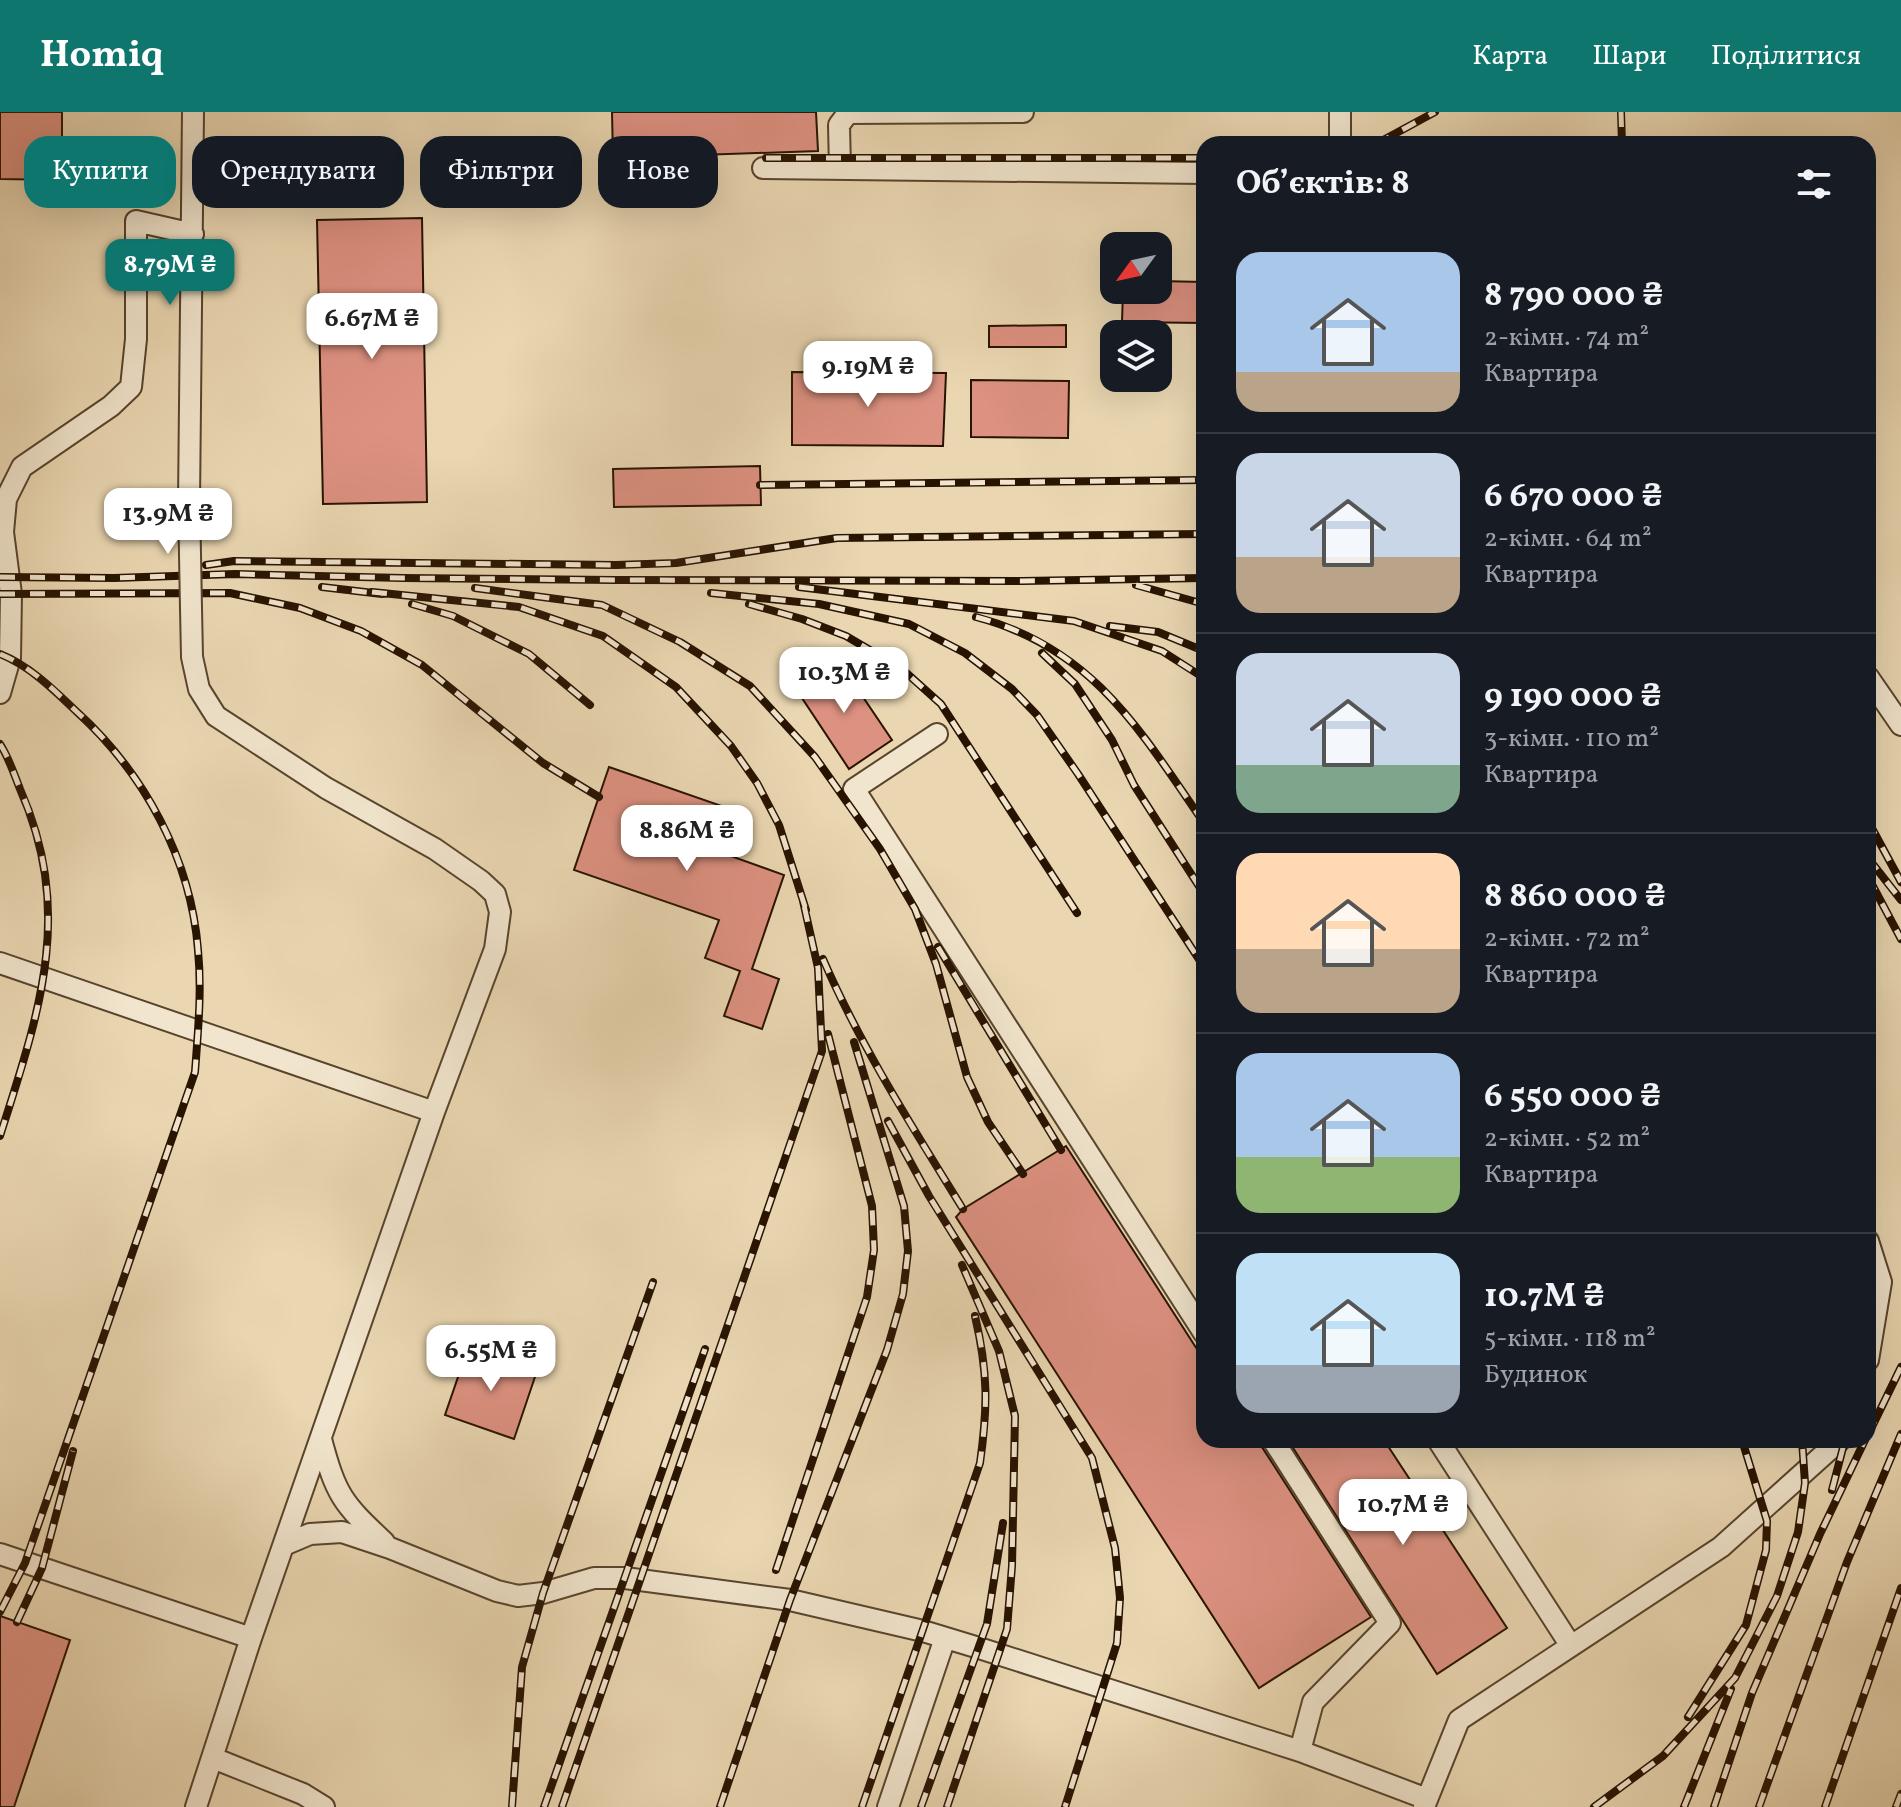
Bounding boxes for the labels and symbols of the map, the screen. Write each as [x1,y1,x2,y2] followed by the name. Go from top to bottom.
[1100,232,1172,304] north arrow
[96,239,244,307] pin: 8.79M ₴
[298,293,446,361] pin: 6.67M ₴
[794,341,942,409] pin: 9.19M ₴
[94,488,242,556] pin: 13.9M ₴
[770,647,918,715] pin: 10.3M ₴
[613,805,761,873] pin: 8.86M ₴
[417,1325,565,1393] pin: 6.55M ₴
[1329,1479,1477,1547] pin: 10.7M ₴

